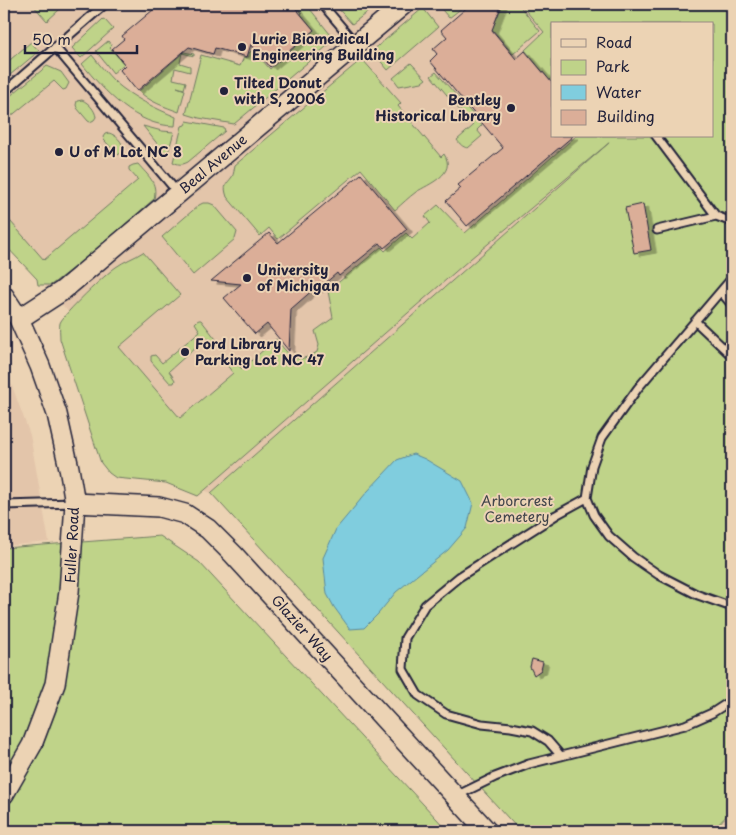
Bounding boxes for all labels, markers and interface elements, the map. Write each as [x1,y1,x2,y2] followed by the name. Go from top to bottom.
[25,22,138,54] scale bar
[551,22,714,138] legend
[32,27,71,50] text: 50 m
[252,28,394,65] place label: Lurie Biomedical Engineering Building
[596,30,632,53] text: Road
[236,41,248,53] marker: Lurie Biomedical Engineering Building
[596,54,630,77] text: Park
[234,72,325,109] place label: Tilted Donut with S, 2006
[596,80,641,103] text: Water
[218,85,230,97] marker: Tilted Donut with S, 2006
[375,89,501,126] place label: Bentley Historical Library
[505,102,517,114] marker: Bentley Historical Library
[596,104,655,127] text: Building
[174,129,252,198] street label: Beal Avenue
[69,141,182,162] place label: U of M Lot NC 8
[53,146,65,158] marker: U of M Lot NC 8
[257,259,340,296] place label: University of Michigan
[241,272,253,284] marker: University of Michigan
[195,333,325,370] place label: Ford Library Parking Lot NC 47
[179,346,191,358] marker: Ford Library Parking Lot NC 47
[481,490,553,527] park label: Arborcrest Cemetery
[59,506,84,583] street label: Fuller Road
[267,590,338,666] street label: Glazier Way

